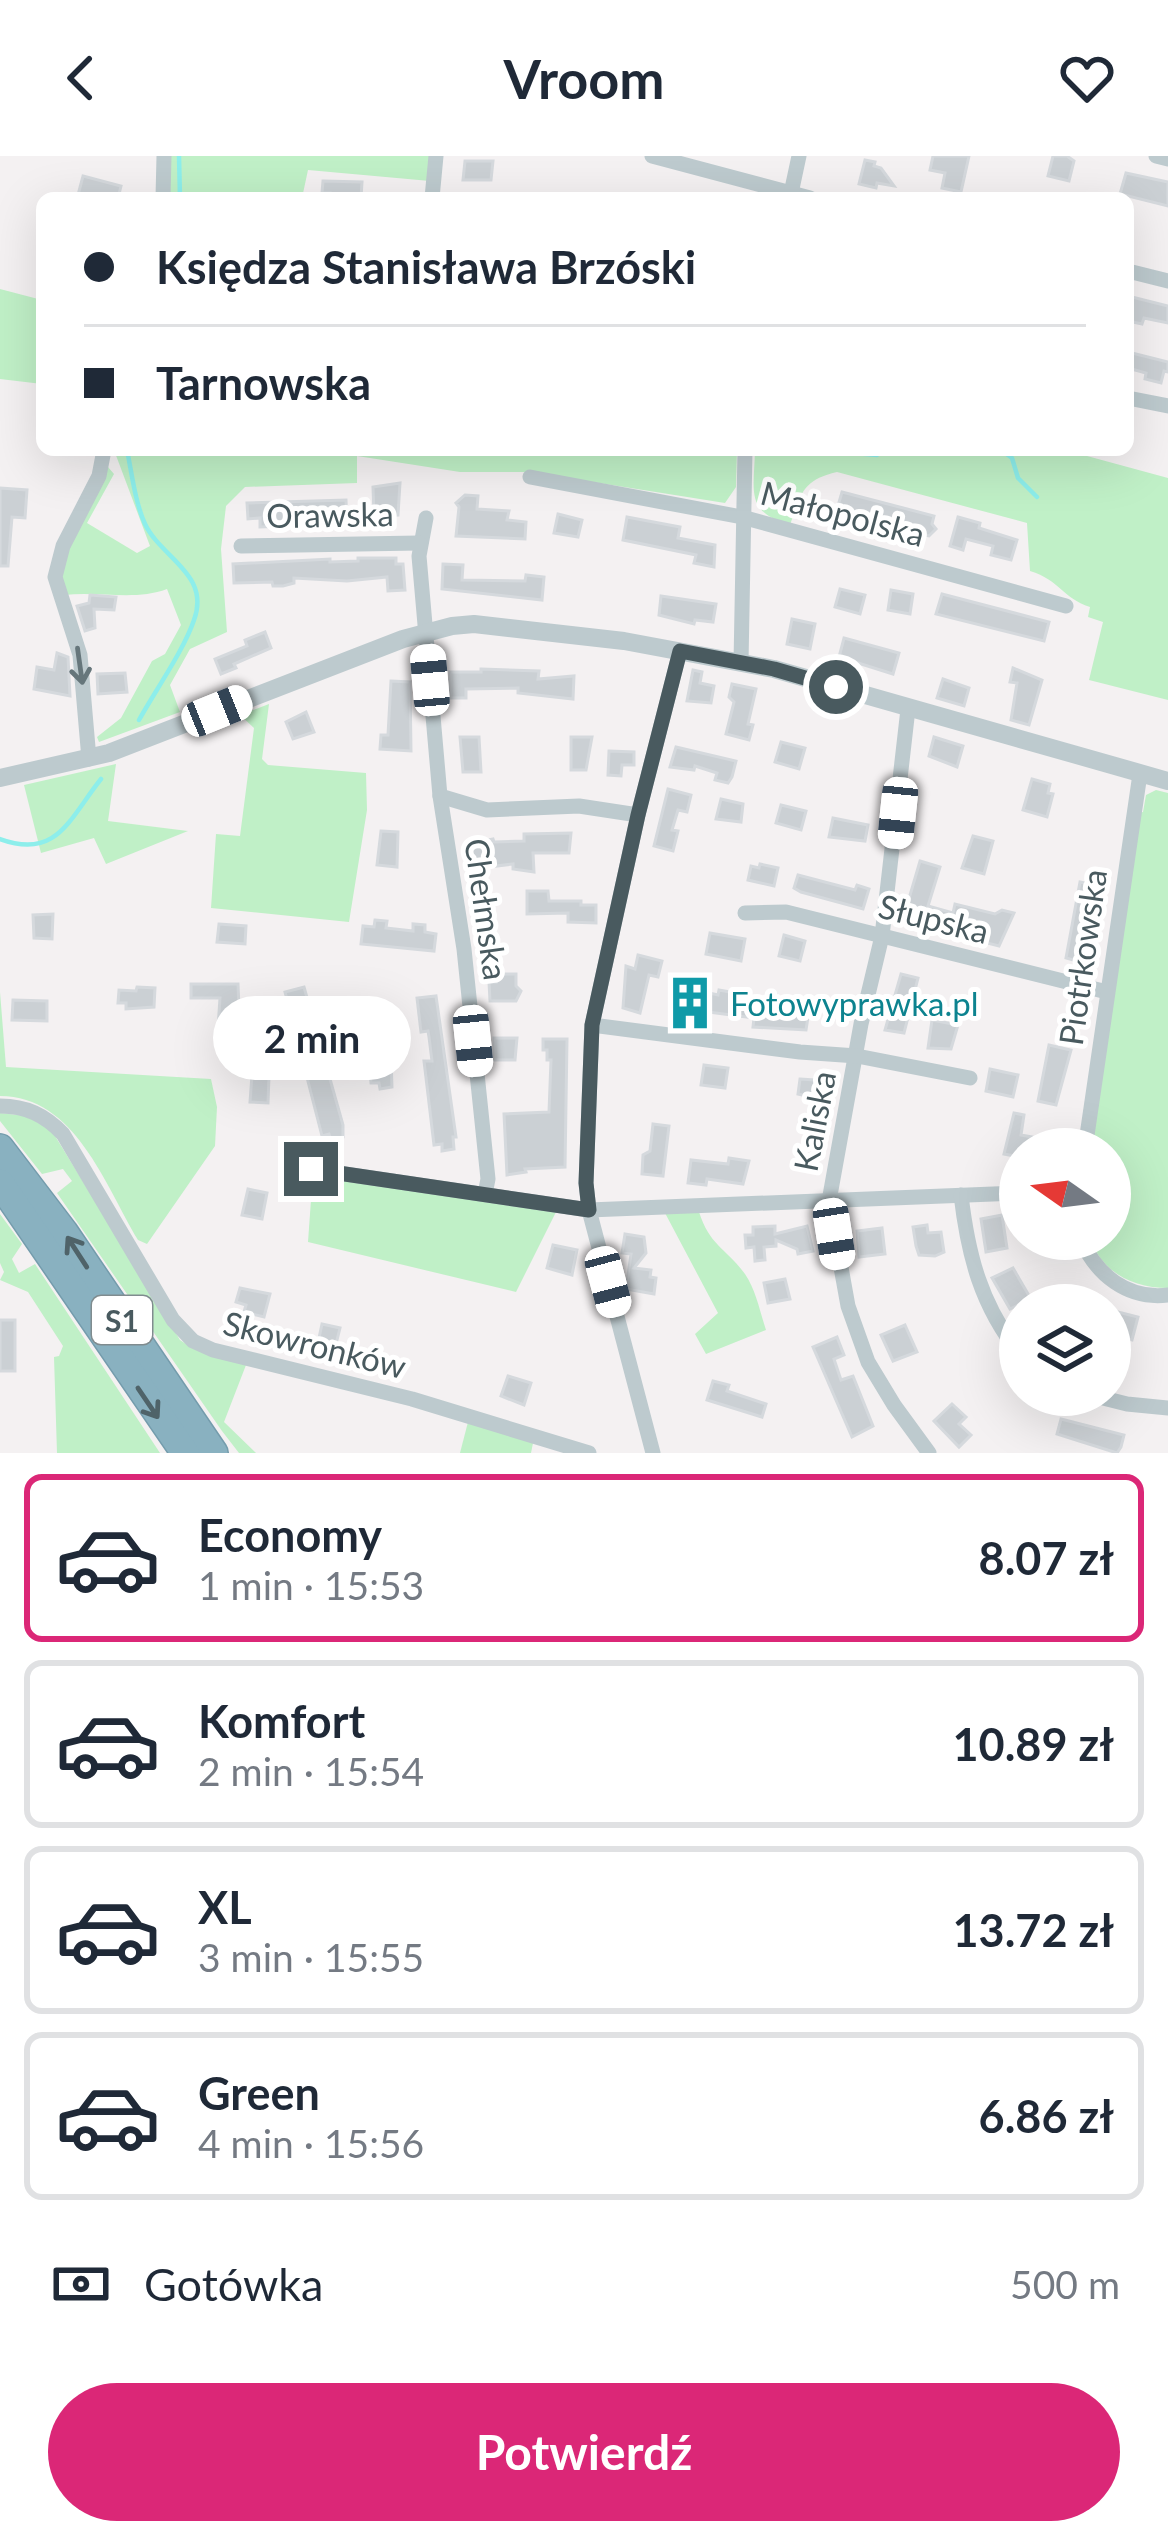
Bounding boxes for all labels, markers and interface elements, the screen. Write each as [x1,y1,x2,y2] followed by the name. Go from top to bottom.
[48,45,114,111] icon: back
[1054,45,1120,111] icon: heart
[503,46,665,111] text: Vroom
[156,240,696,294] text: Księdza Stanisława Brzóski
[156,356,371,410] text: Tarnowska
[757,472,929,554] street label: Małopolska
[266,493,394,535] street label: Orawska
[409,643,451,717] car
[70,646,92,685] one-way arrow
[809,660,863,714] route start
[177,681,257,741] car
[876,775,920,851] car
[457,836,517,982] street label: Chełmska
[1050,866,1114,1048] street label: Piotrkowska
[875,885,993,951] street label: Słupska
[661,974,719,1032] building icon: Fotowyprawka.pl
[730,983,979,1023] place label: Fotowyprawka.pl
[212,995,410,1079] callout: 2 min
[451,1003,495,1079] car
[264,1015,360,1061] text: 2 min
[785,1067,843,1175] street label: Kaliska
[999,1128,1131,1260] north arrow
[999,1128,1131,1416] map controls
[284,1142,338,1196] route end
[811,1196,857,1272] car
[64,1236,89,1270] one-way arrow
[581,1243,635,1321] car
[999,1284,1131,1416] button: layers
[92,1296,152,1344] road number: S1
[220,1302,410,1386] street label: Skowronków
[135,1385,160,1419] one-way arrow
[54,1504,162,1612] icon: car
[198,1508,382,1562] text: Economy
[979,1531,1114,1585] text: 8.07 zł
[198,1562,424,1608] text: 1 min · 15:53
[54,1690,162,1798] icon: car
[198,1694,365,1748] text: Komfort
[952,1717,1114,1771] text: 10.89 zł
[198,1748,424,1794] text: 2 min · 15:54
[54,1876,162,1984] icon: car
[198,1880,252,1934] text: XL
[952,1903,1114,1957] text: 13.72 zł
[198,1934,424,1980] text: 3 min · 15:55
[54,2062,162,2170] icon: car
[198,2066,320,2120] text: Green
[979,2089,1114,2143] text: 6.86 zł
[198,2120,424,2166] text: 4 min · 15:56
[48,2251,114,2317] icon: cash
[144,2257,323,2311] text: Gotówka
[1010,2261,1120,2307] text: 500 m
[48,2383,1120,2521] button: Potwierdź

